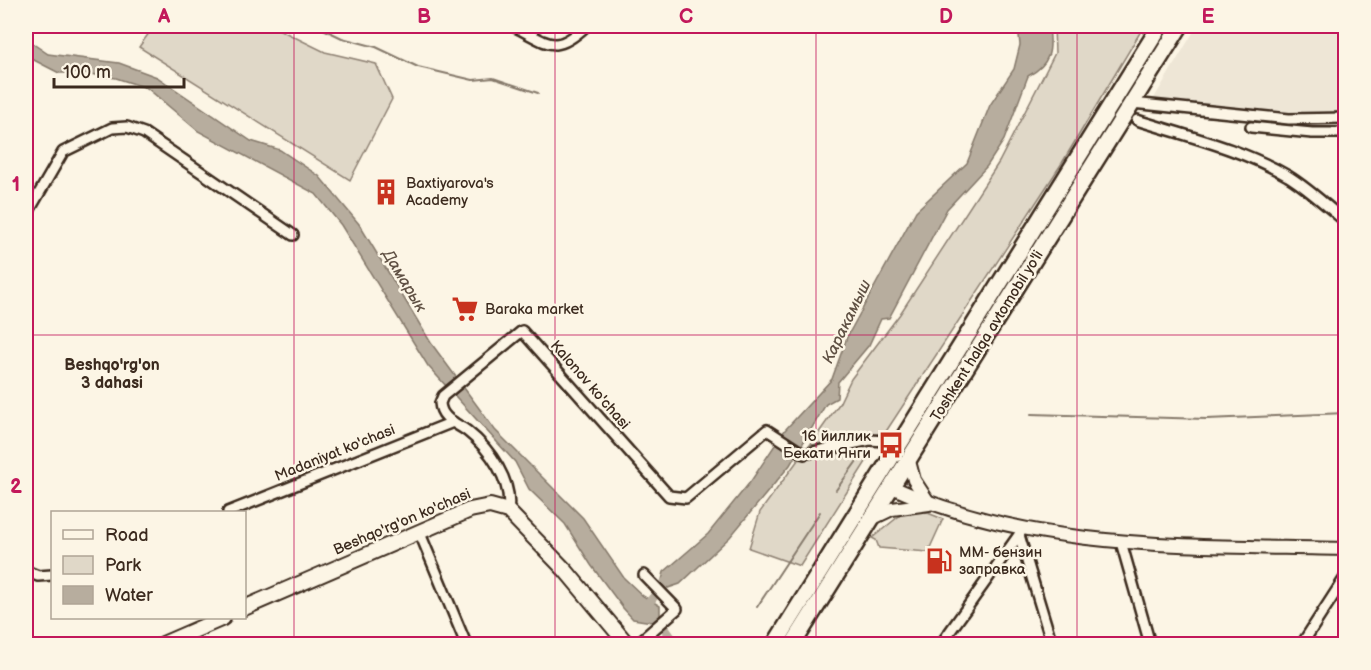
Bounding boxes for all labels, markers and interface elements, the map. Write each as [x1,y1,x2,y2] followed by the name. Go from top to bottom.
[157,5,171,29] text: A
[417,5,431,29] text: B
[679,5,693,29] text: C
[939,5,953,29] text: D
[1202,5,1215,29] text: E
[54,51,184,89] scale bar
[63,62,111,83] text: 100 m
[12,173,20,197] text: 1
[406,174,494,210] place label: Baxtiyarova's Academy
[371,177,401,207] building icon: Baxtiyarova's Academy
[377,245,430,316] water label: Дамарык
[926,247,1048,425] street label: Toshkent halqa avtomobil yo'li
[819,276,876,367] water label: Каракамыш
[450,294,480,324] supermarket icon: Baraka market
[485,300,584,319] place label: Baraka market
[546,336,634,434] street label: Kalonov ko'chasi
[64,356,160,393] district label: Beshqo'rg'on 3 dahasi
[272,420,398,486] street label: Madaniyat ko'chasi
[783,427,871,463] place label: 16 йиллик Бекати Янги
[876,430,906,460] bus stop icon: 16 йиллик Бекати Янги
[10,475,22,499] text: 2
[330,484,474,560] street label: Beshqo'rg'on ko'chasi
[51,511,246,619] legend
[105,525,149,546] text: Road
[959,543,1042,579] place label: ММ- бензин заправка
[924,546,954,576] fuel station icon: ММ- бензин заправка
[105,555,141,576] text: Park
[105,585,153,606] text: Water

